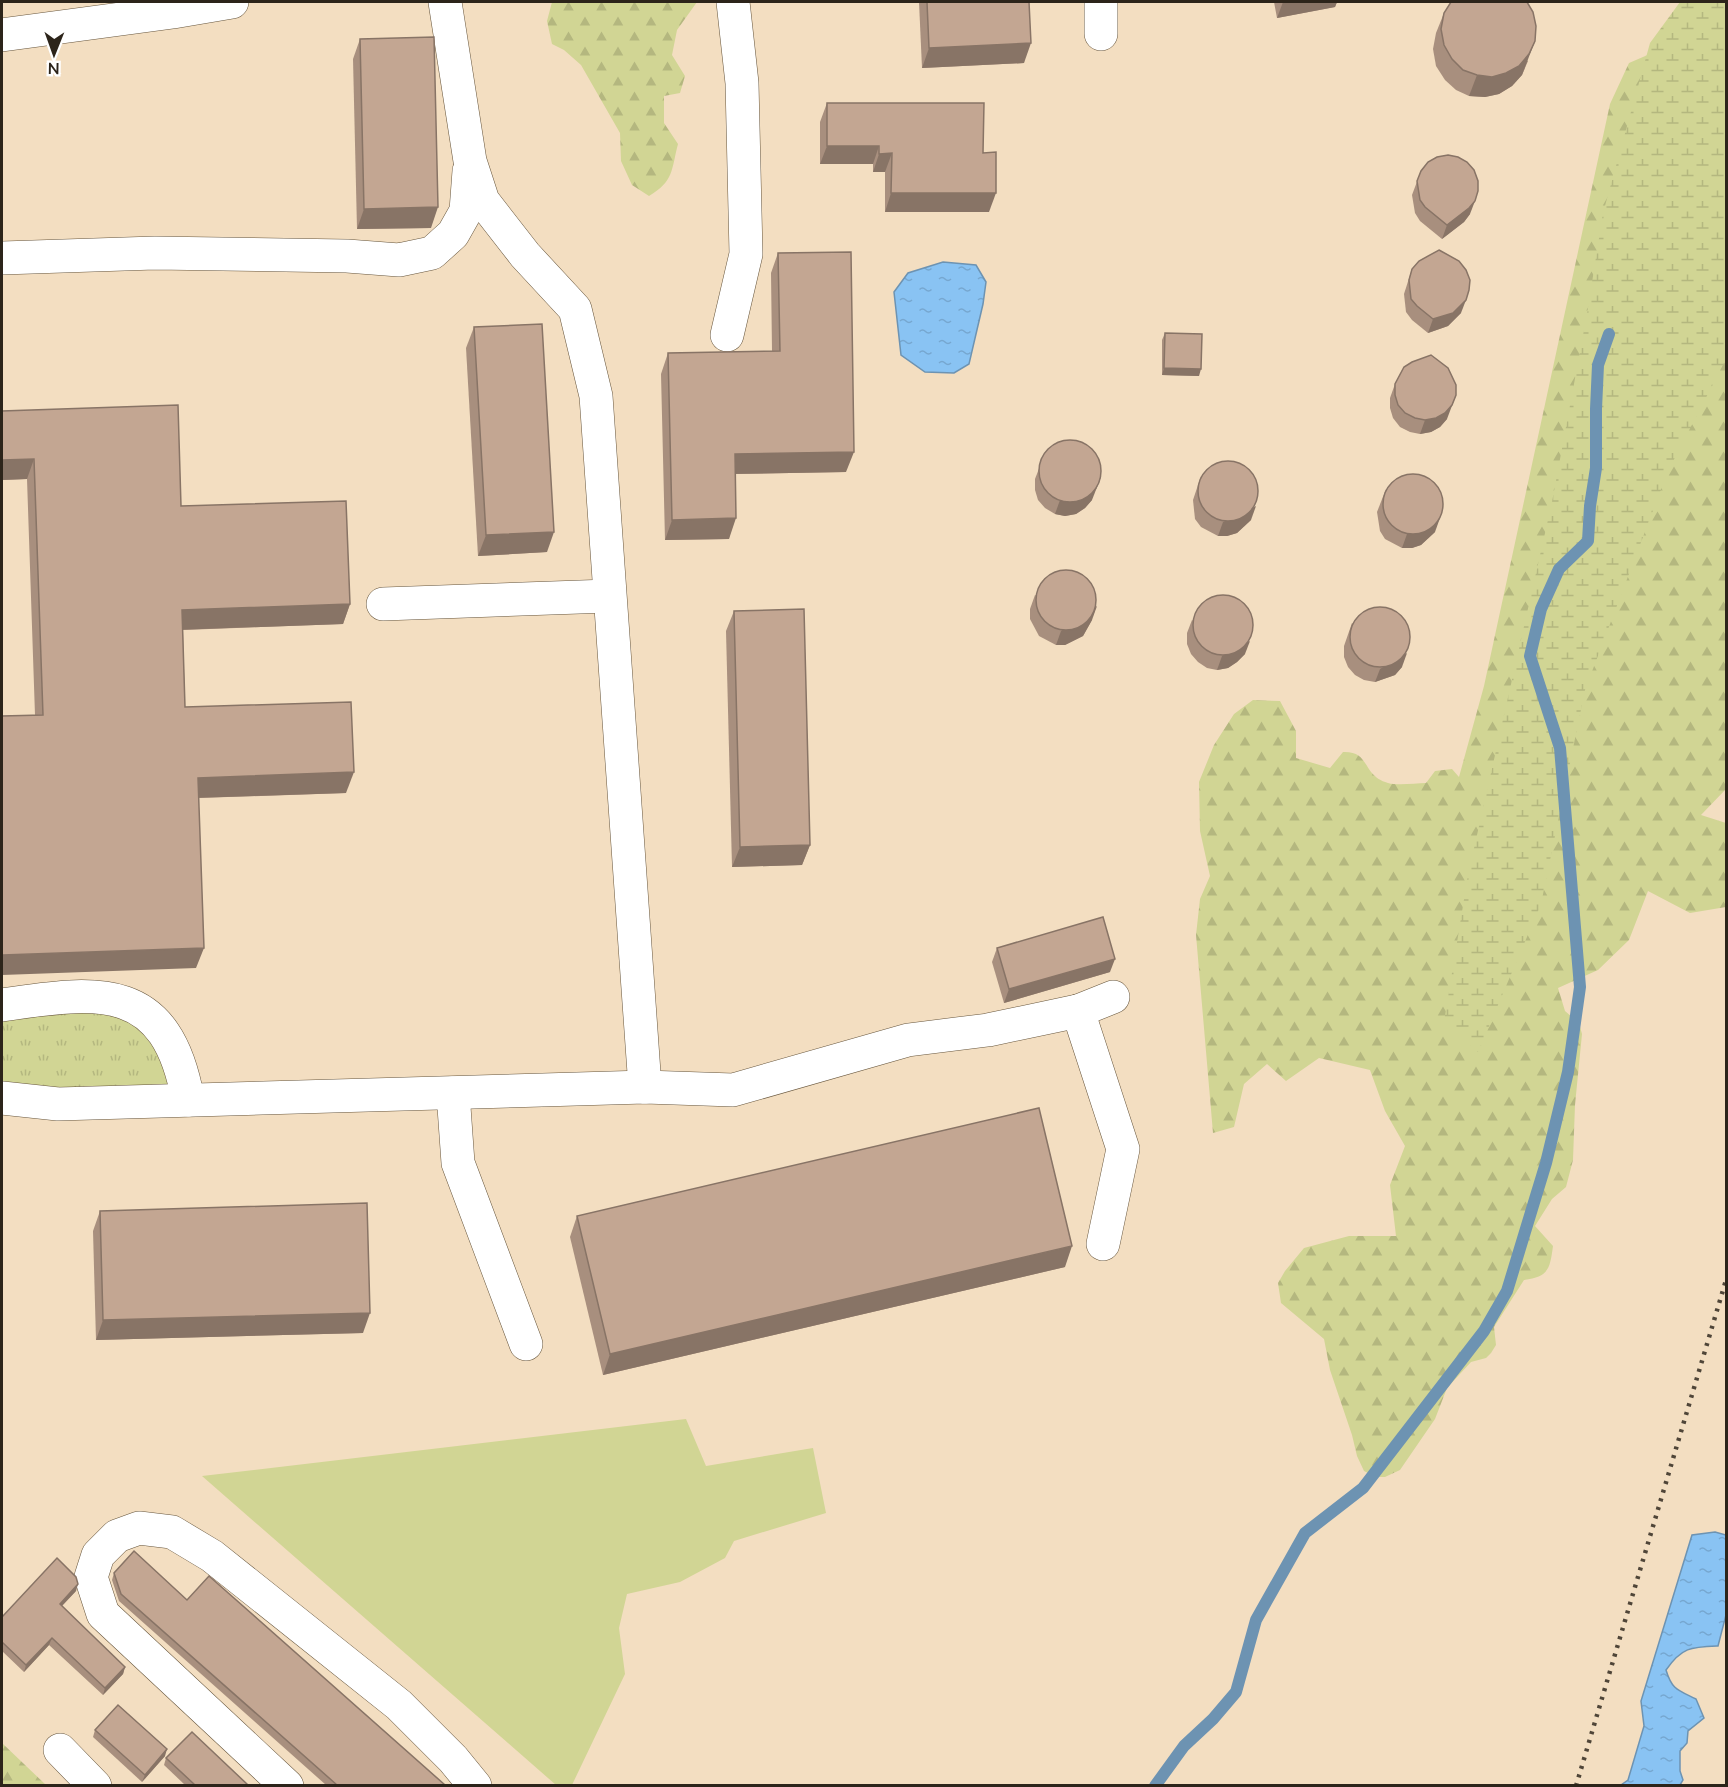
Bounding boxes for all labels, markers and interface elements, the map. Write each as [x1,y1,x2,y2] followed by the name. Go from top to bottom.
[24,24,84,84] north arrow
[48,57,60,79] text: N

